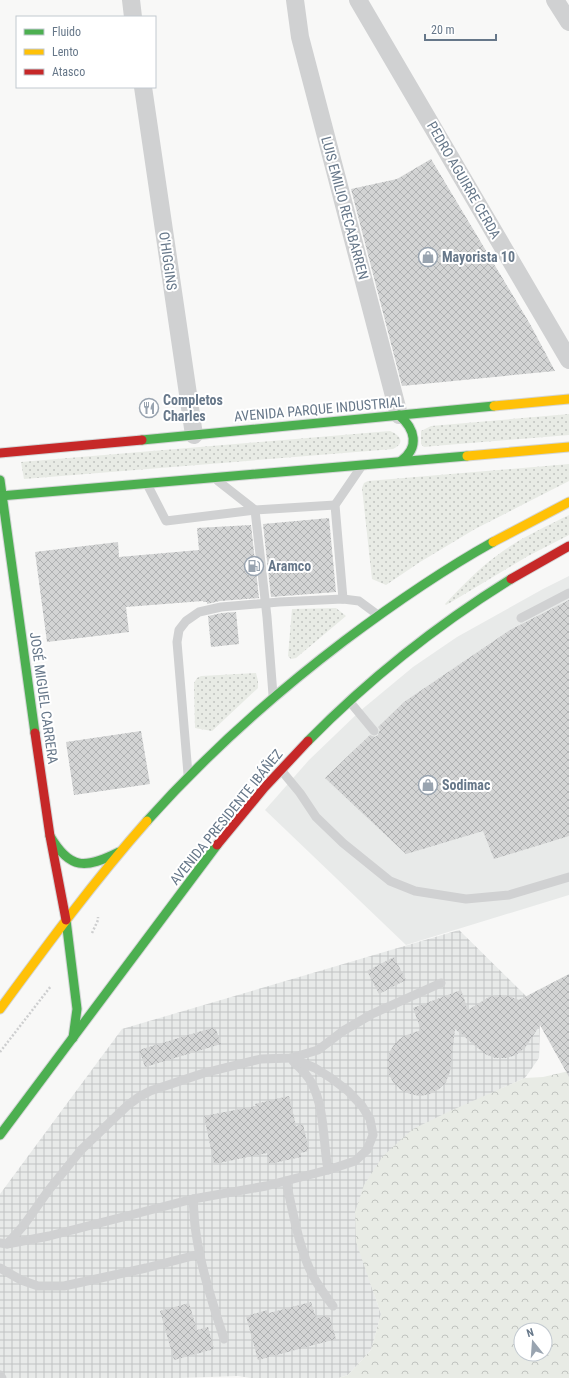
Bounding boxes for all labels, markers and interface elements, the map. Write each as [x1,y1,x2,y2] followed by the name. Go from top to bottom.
[16,16,156,88] legend
[425,16,496,42] scale bar
[431,23,455,37] text: 20 m
[52,25,81,39] text: Fluido
[52,45,79,59] text: Lento
[52,65,85,79] text: Atasco
[424,119,504,241] street label: PEDRO AGUIRRE CERDA
[318,135,372,281] street label: LUIS EMILIO RECABARREN
[156,231,180,291] street label: O'HIGGINS
[417,246,439,268] shop icon: Mayorista 10
[442,249,515,265] place label: Mayorista 10
[163,392,223,424] place label: Completos Charles
[233,394,405,424] street label: AVENIDA PARQUE INDUSTRIAL
[138,397,160,419] restaurant icon: Completos Charles
[243,555,265,577] fuel station icon: Aramco
[268,558,311,574] place label: Aramco
[27,631,62,765] street label: JOSÉ MIGUEL CARRERA
[166,745,286,888] street label: AVENIDA PRESIDENTE IBÁÑEZ
[417,774,439,796] shop icon: Sodimac
[442,777,491,793] place label: Sodimac
[513,1322,553,1362] north arrow
[525,1326,536,1340] text: N

